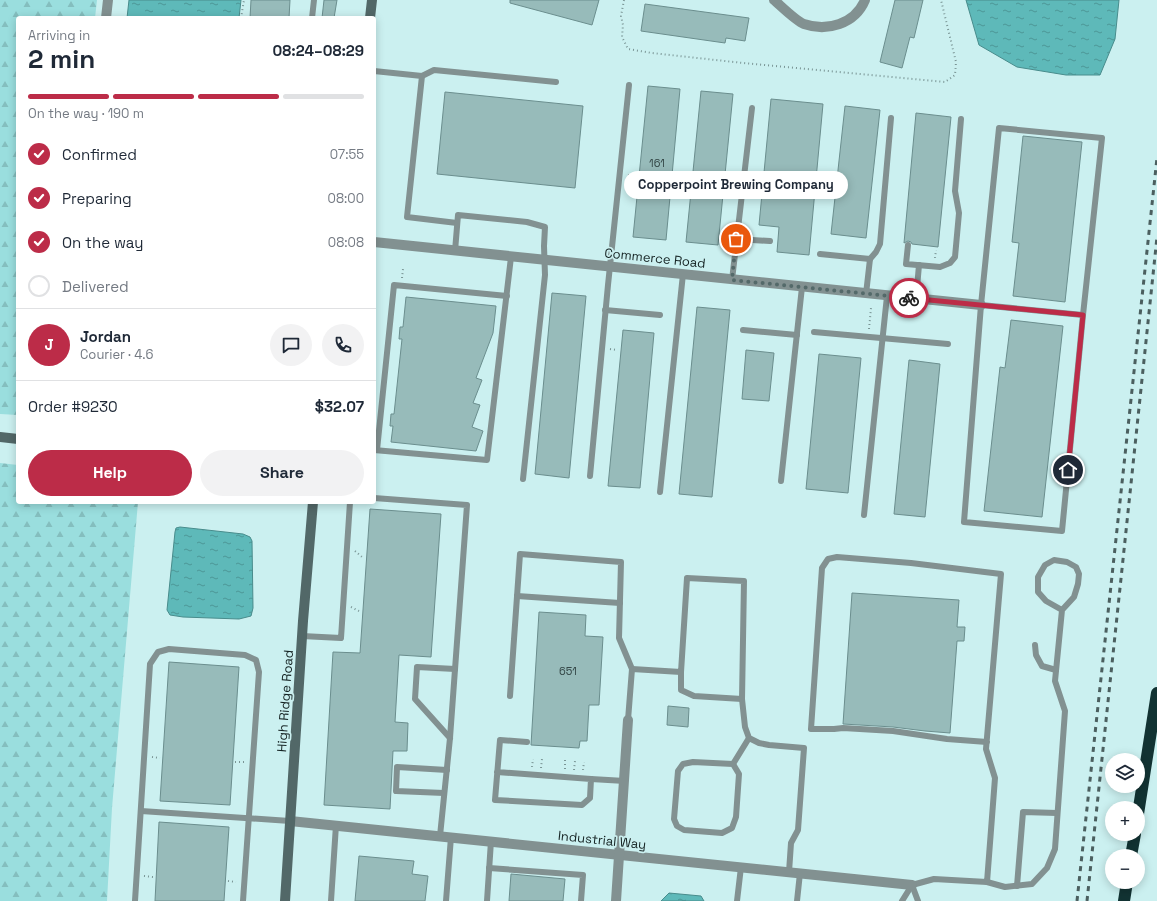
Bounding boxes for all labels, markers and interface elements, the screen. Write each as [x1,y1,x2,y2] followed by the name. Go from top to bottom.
[28,27,90,44] text: Arriving in
[273,41,364,60] text: 08:24–08:29
[28,42,95,76] text: 2 min
[28,105,144,122] text: On the way · 190 m
[28,143,50,165] icon: check
[62,145,137,164] text: Confirmed
[330,146,364,163] text: 07:55
[649,156,665,170] house number: 161
[624,171,848,199] callout: Copperpoint Brewing Company
[638,176,834,193] text: Copperpoint Brewing Company
[28,187,50,209] icon: check
[62,189,132,208] text: Preparing
[328,190,364,207] text: 08:00
[719,222,753,256] pin
[725,228,747,250] icon: bag
[28,231,50,253] icon: check
[62,233,143,252] text: On the way
[328,234,364,251] text: 08:08
[603,244,707,272] street label: Commerce Road
[62,277,129,296] text: Delivered
[889,278,929,318] courier
[898,287,920,309] icon: bike
[270,324,312,366] button: chat
[322,324,364,366] button: phone
[80,327,131,346] text: Jordan
[44,335,54,354] text: J
[80,346,153,363] text: Courier · 4.6
[28,397,118,416] text: Order #9230
[315,397,364,416] text: $32.07
[28,450,192,496] button: Help
[200,450,364,496] button: Share
[1051,453,1085,487] pin
[1057,459,1079,481] icon: home
[273,649,297,753] street label: High Ridge Road
[559,664,577,678] house number: 651
[1105,753,1145,889] map controls
[1105,753,1145,793] button: layers
[1105,801,1145,841] button: +
[557,827,647,853] street label: Industrial Way
[1105,849,1145,889] button: −

